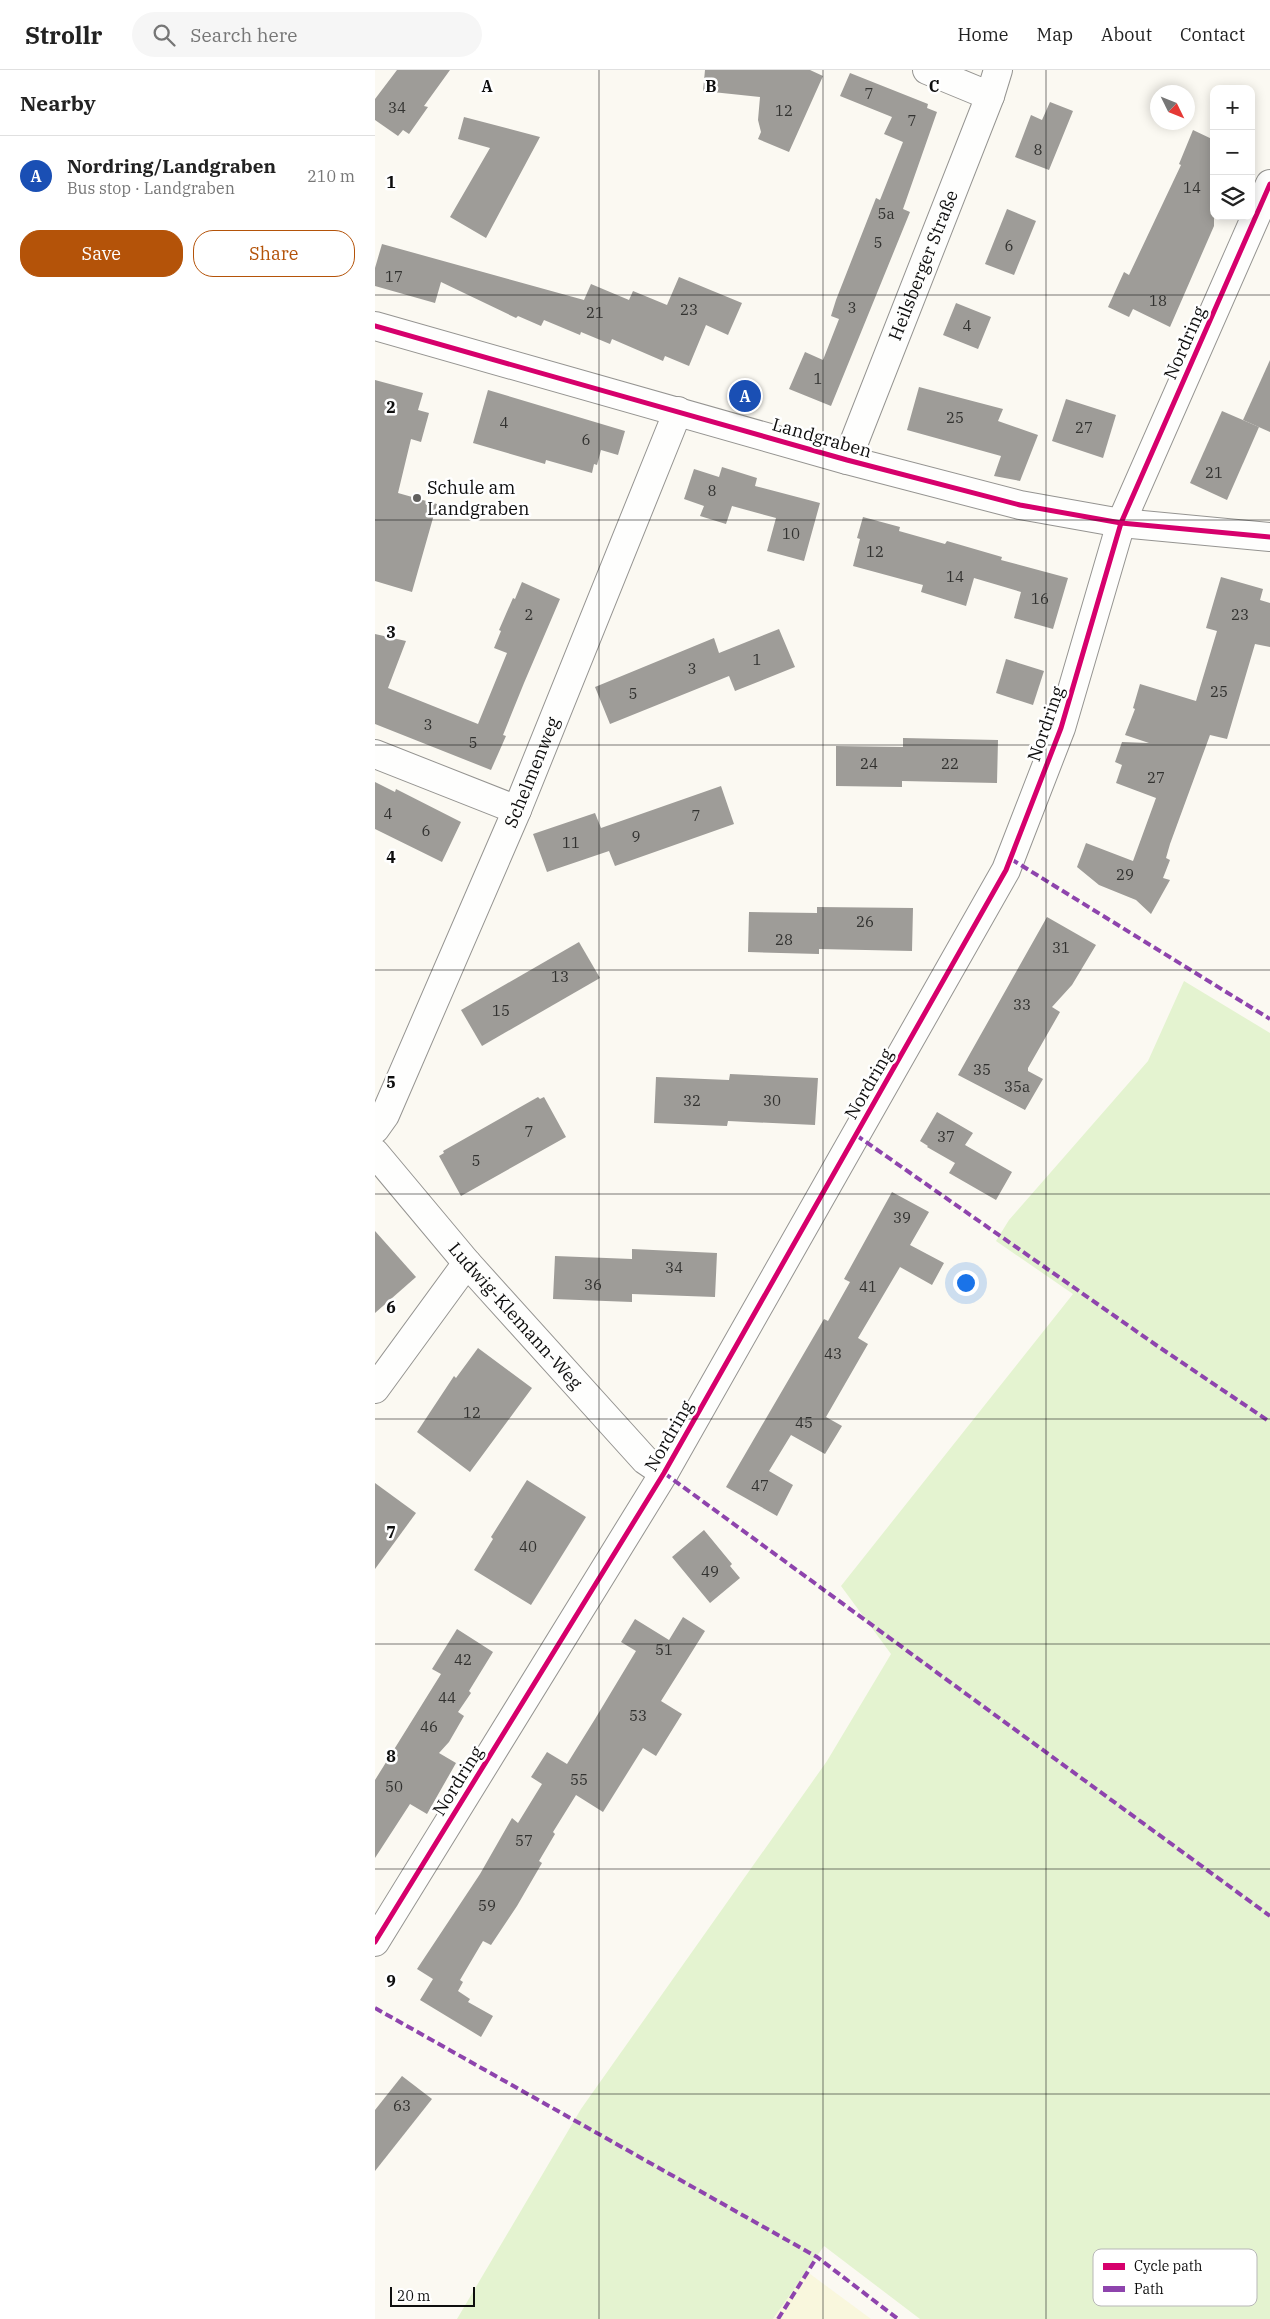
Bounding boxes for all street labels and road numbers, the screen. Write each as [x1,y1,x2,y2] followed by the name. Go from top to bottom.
[883,187,963,344] street label: Heilsberger Straße
[1158,302,1211,383] street label: Nordring
[770,412,875,463] street label: Landgraben
[1022,683,1069,764] street label: Nordring
[499,713,564,831] street label: Schelmenweg
[839,1044,898,1123] street label: Nordring
[444,1237,588,1394] street label: Ludwig-Klemann-Weg
[639,1396,698,1475] street label: Nordring
[427,1741,488,1820] street label: Nordring

